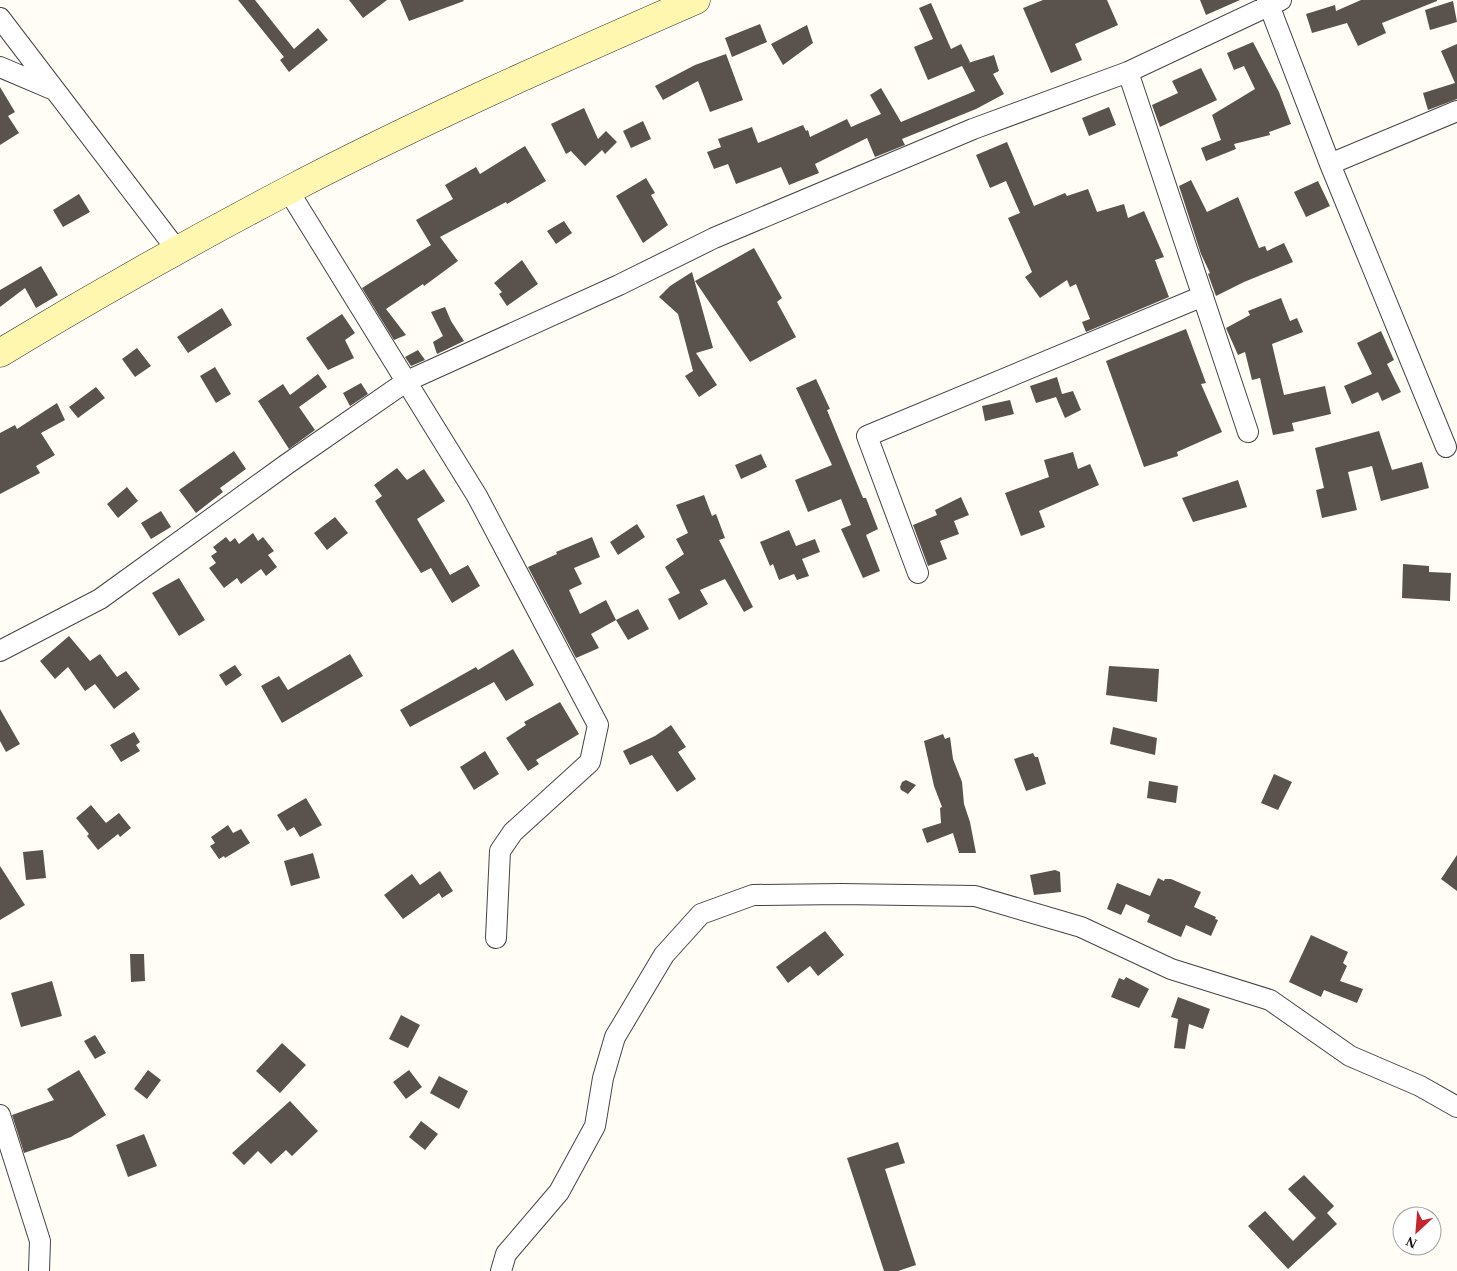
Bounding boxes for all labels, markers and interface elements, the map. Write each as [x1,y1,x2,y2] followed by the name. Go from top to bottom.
[1392,1206,1442,1256] north arrow
[1404,1233,1419,1251] text: N

